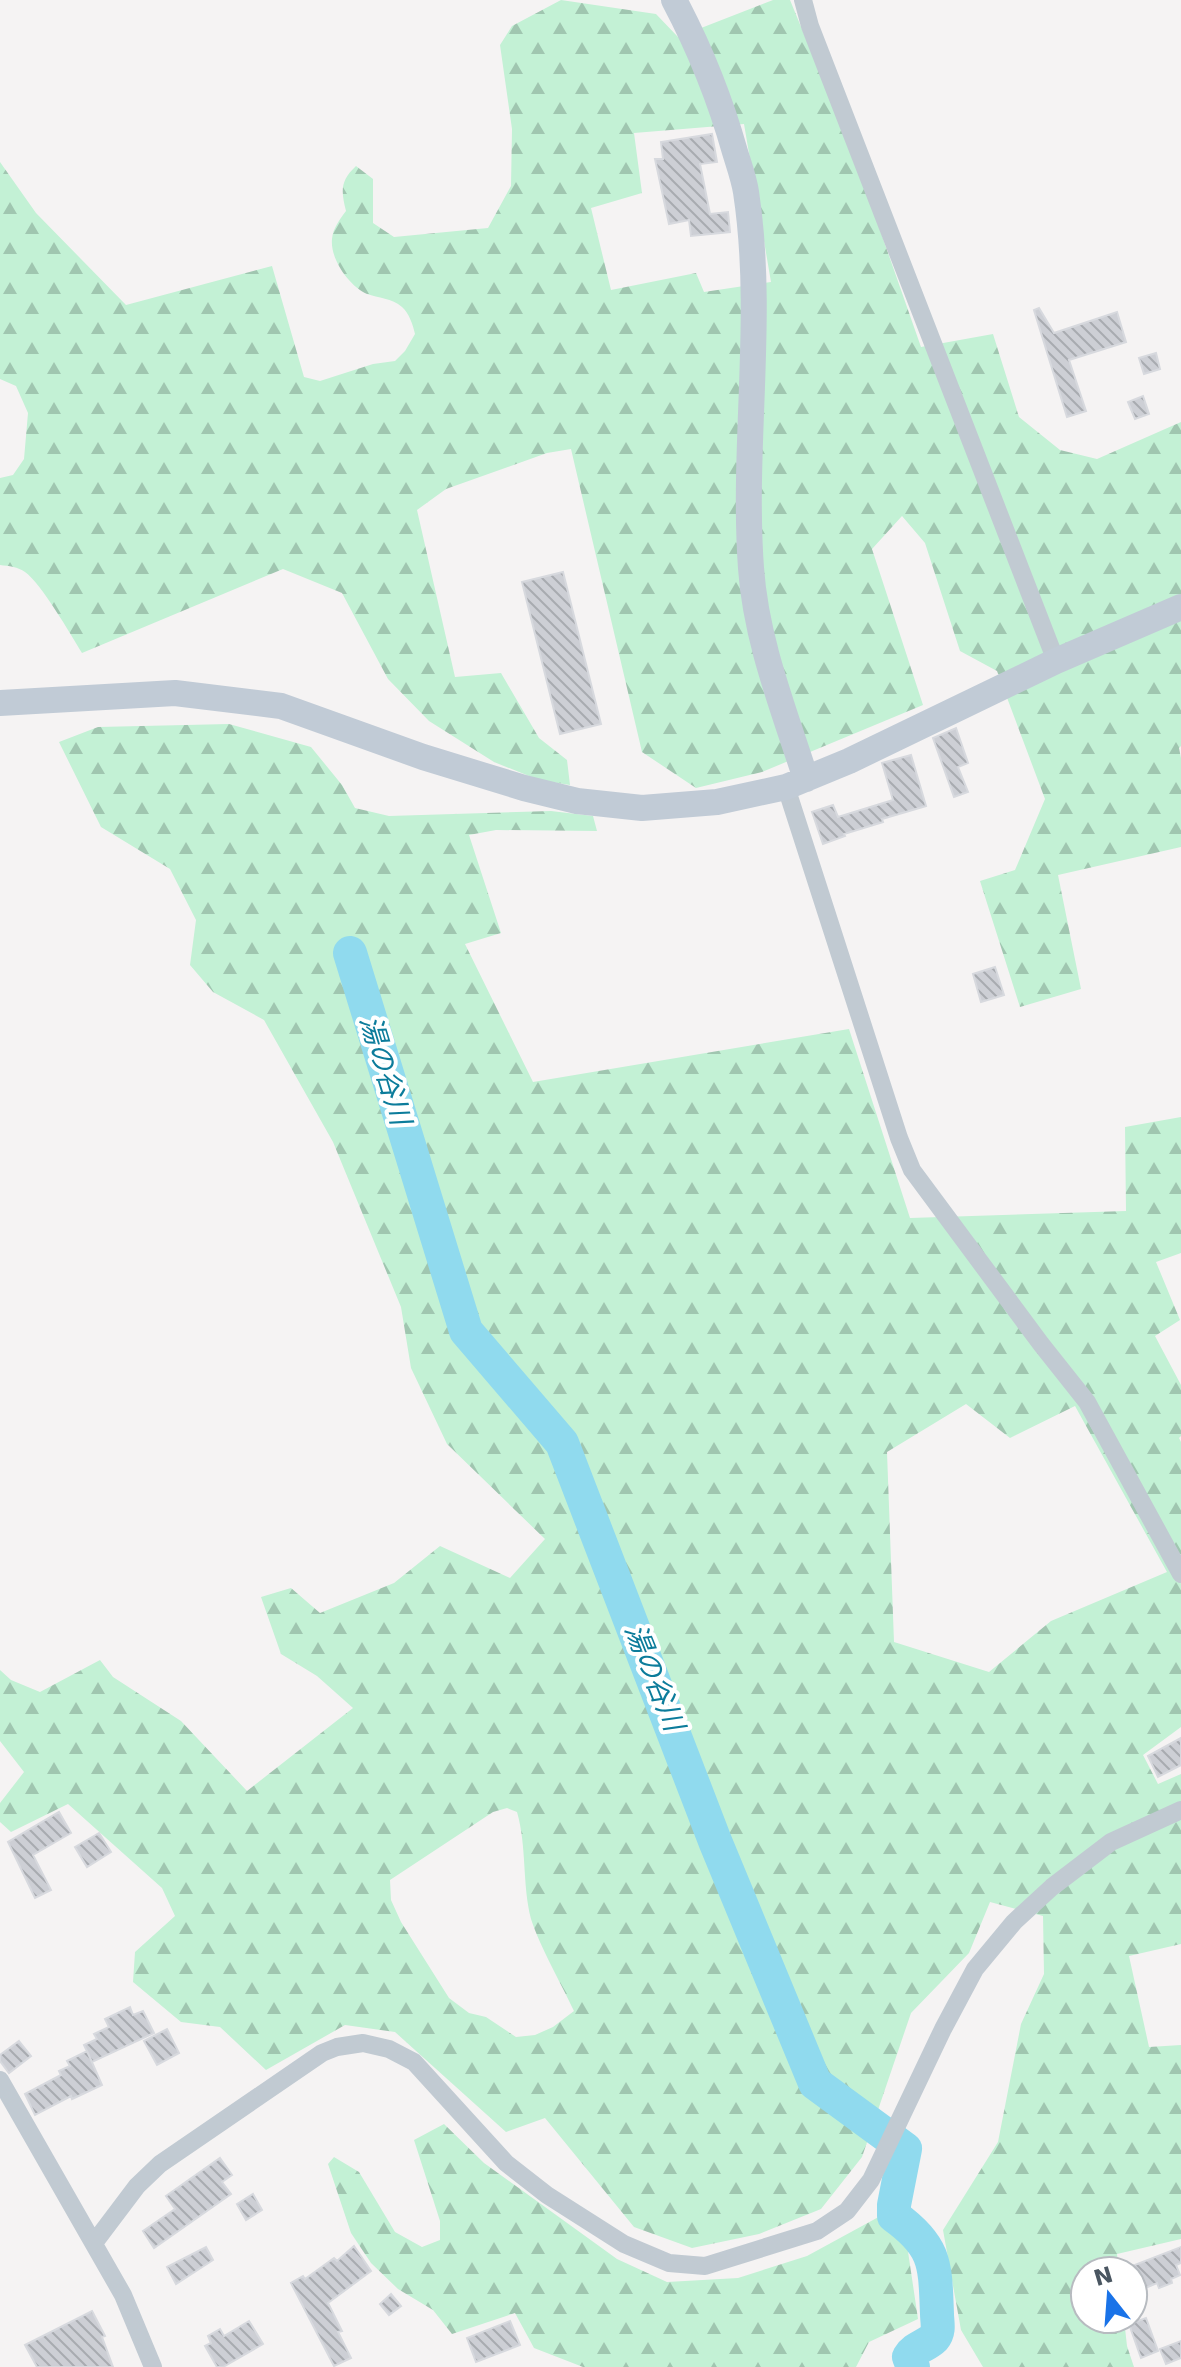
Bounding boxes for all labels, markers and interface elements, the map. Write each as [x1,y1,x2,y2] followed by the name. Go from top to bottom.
[353,1012,419,1131] water label: 湯の谷川
[618,1619,692,1738] water label: 湯の谷川
[1069,2255,1149,2335] north arrow
[1091,2262,1116,2291] text: N

